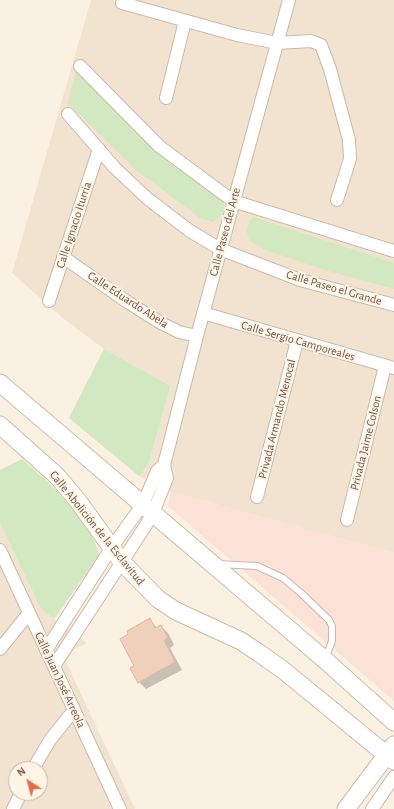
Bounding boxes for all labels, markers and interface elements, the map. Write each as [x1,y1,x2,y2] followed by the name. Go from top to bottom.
[53,180,95,270] street label: Calle Ignacio Iturria
[206,186,244,278] street label: Calle Paseo del Arte
[284,267,384,309] street label: Calle Paseo el Grande
[85,268,171,332] street label: Calle Eduardo Abela
[239,318,357,364] street label: Calle Sergio Camporeales
[255,358,299,480] street label: Privada Armando Menocal
[347,394,385,492] street label: Privada Jaime Colson
[46,468,148,588] street label: Calle Abolición de la Esclavitud
[31,630,89,730] street label: Calle Juan José Arreola
[8,761,48,801] north arrow
[15,765,28,778] text: N

